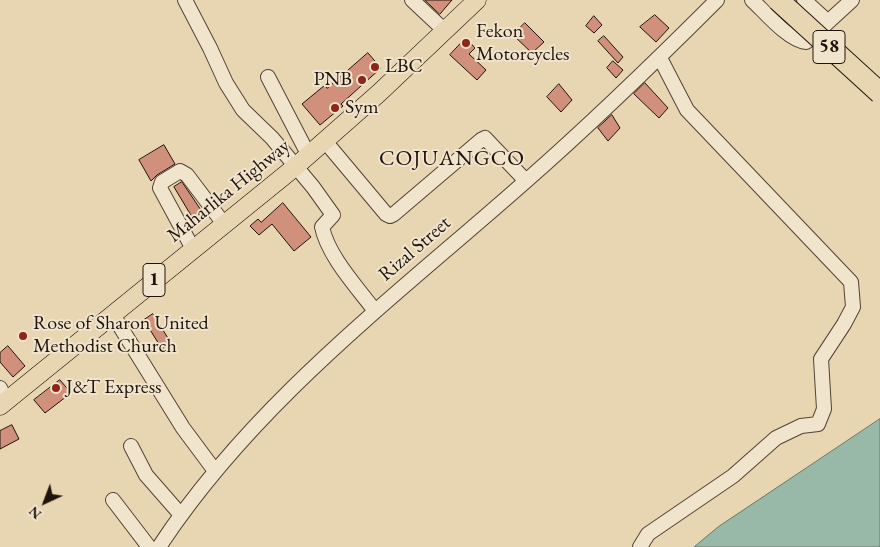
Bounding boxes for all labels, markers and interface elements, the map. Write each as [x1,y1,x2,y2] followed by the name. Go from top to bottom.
[476,20,570,67] place label: Fekon Motorcycles
[813,31,845,64] road number: 58
[460,37,472,49] marker: Fekon Motorcycles
[385,55,423,79] place label: LBC
[369,61,381,73] marker: LBC
[313,68,352,92] place label: PNB
[356,74,368,86] marker: PNB
[345,96,379,120] place label: Sym
[329,102,341,114] marker: Sym
[163,134,295,248] street label: Maharlika Highway
[378,146,526,172] district label: COJUANGCO
[374,211,456,287] street label: Rizal Street
[143,264,165,296] road number: 1
[33,312,209,359] place label: Rose of Sharon United Methodist Church
[17,330,29,342] marker: Rose of Sharon United Methodist Church
[66,376,162,400] place label: J&T Express
[50,382,62,394] marker: J&T Express
[20,477,70,527] north arrow
[24,503,45,523] text: N

